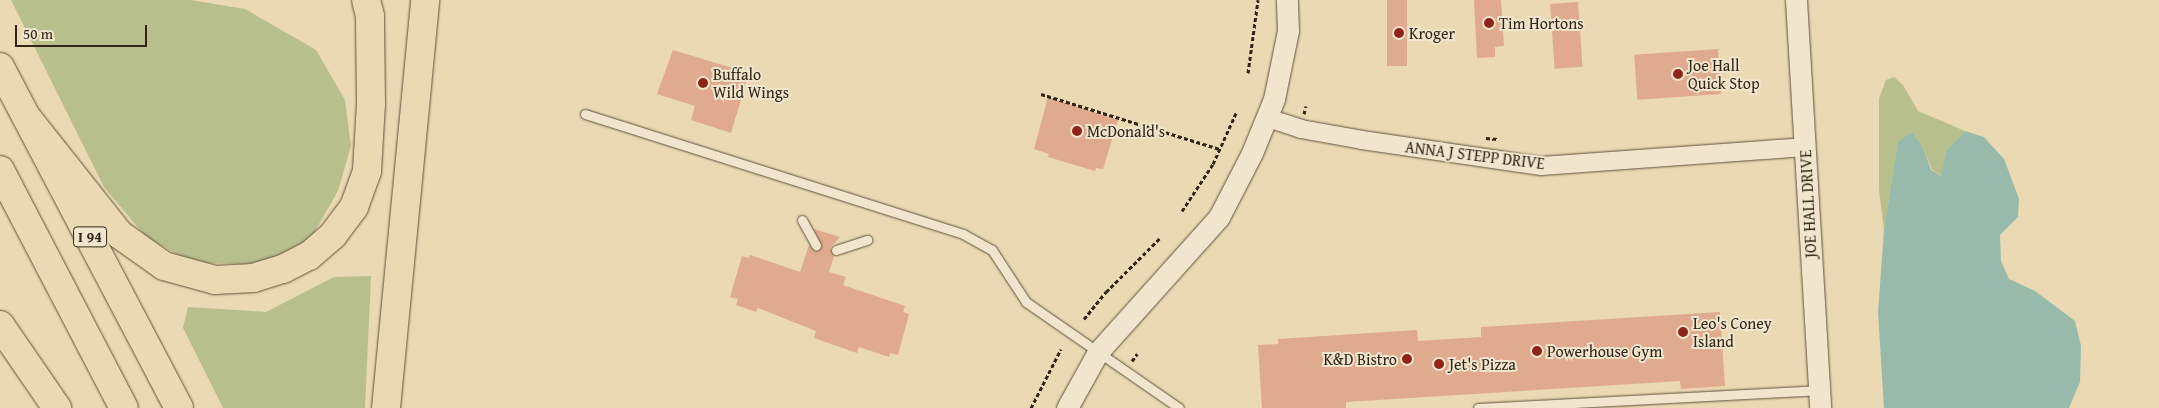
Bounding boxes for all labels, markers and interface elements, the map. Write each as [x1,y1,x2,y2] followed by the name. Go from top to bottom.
[1499,13,1584,33] place label: Tim Hortons
[18,15,150,47] scale bar
[1483,17,1495,29] marker: Tim Hortons
[23,23,53,44] text: 50 m
[1409,23,1455,43] place label: Kroger
[1393,27,1405,39] marker: Kroger
[1688,55,1760,93] place label: Joe Hall Quick Stop
[713,64,789,102] place label: Buffalo Wild Wings
[1672,68,1684,80] marker: Joe Hall Quick Stop
[697,77,709,89] marker: Buffalo Wild Wings
[1087,121,1165,141] place label: McDonald's
[1071,125,1083,137] marker: McDonald's
[1404,137,1546,173] street label: ANNA J STEPP DRIVE
[1796,149,1820,259] street label: JOE HALL DRIVE
[72,224,108,250] road number: I 94
[1693,313,1772,351] place label: Leo's Coney Island
[1677,326,1689,338] marker: Leo's Coney Island
[1547,341,1662,361] place label: Powerhouse Gym
[1531,345,1543,357] marker: Powerhouse Gym
[1323,349,1397,369] place label: K&D Bistro
[1401,353,1413,365] marker: K&D Bistro
[1449,354,1516,374] place label: Jet's Pizza
[1433,358,1445,370] marker: Jet's Pizza

